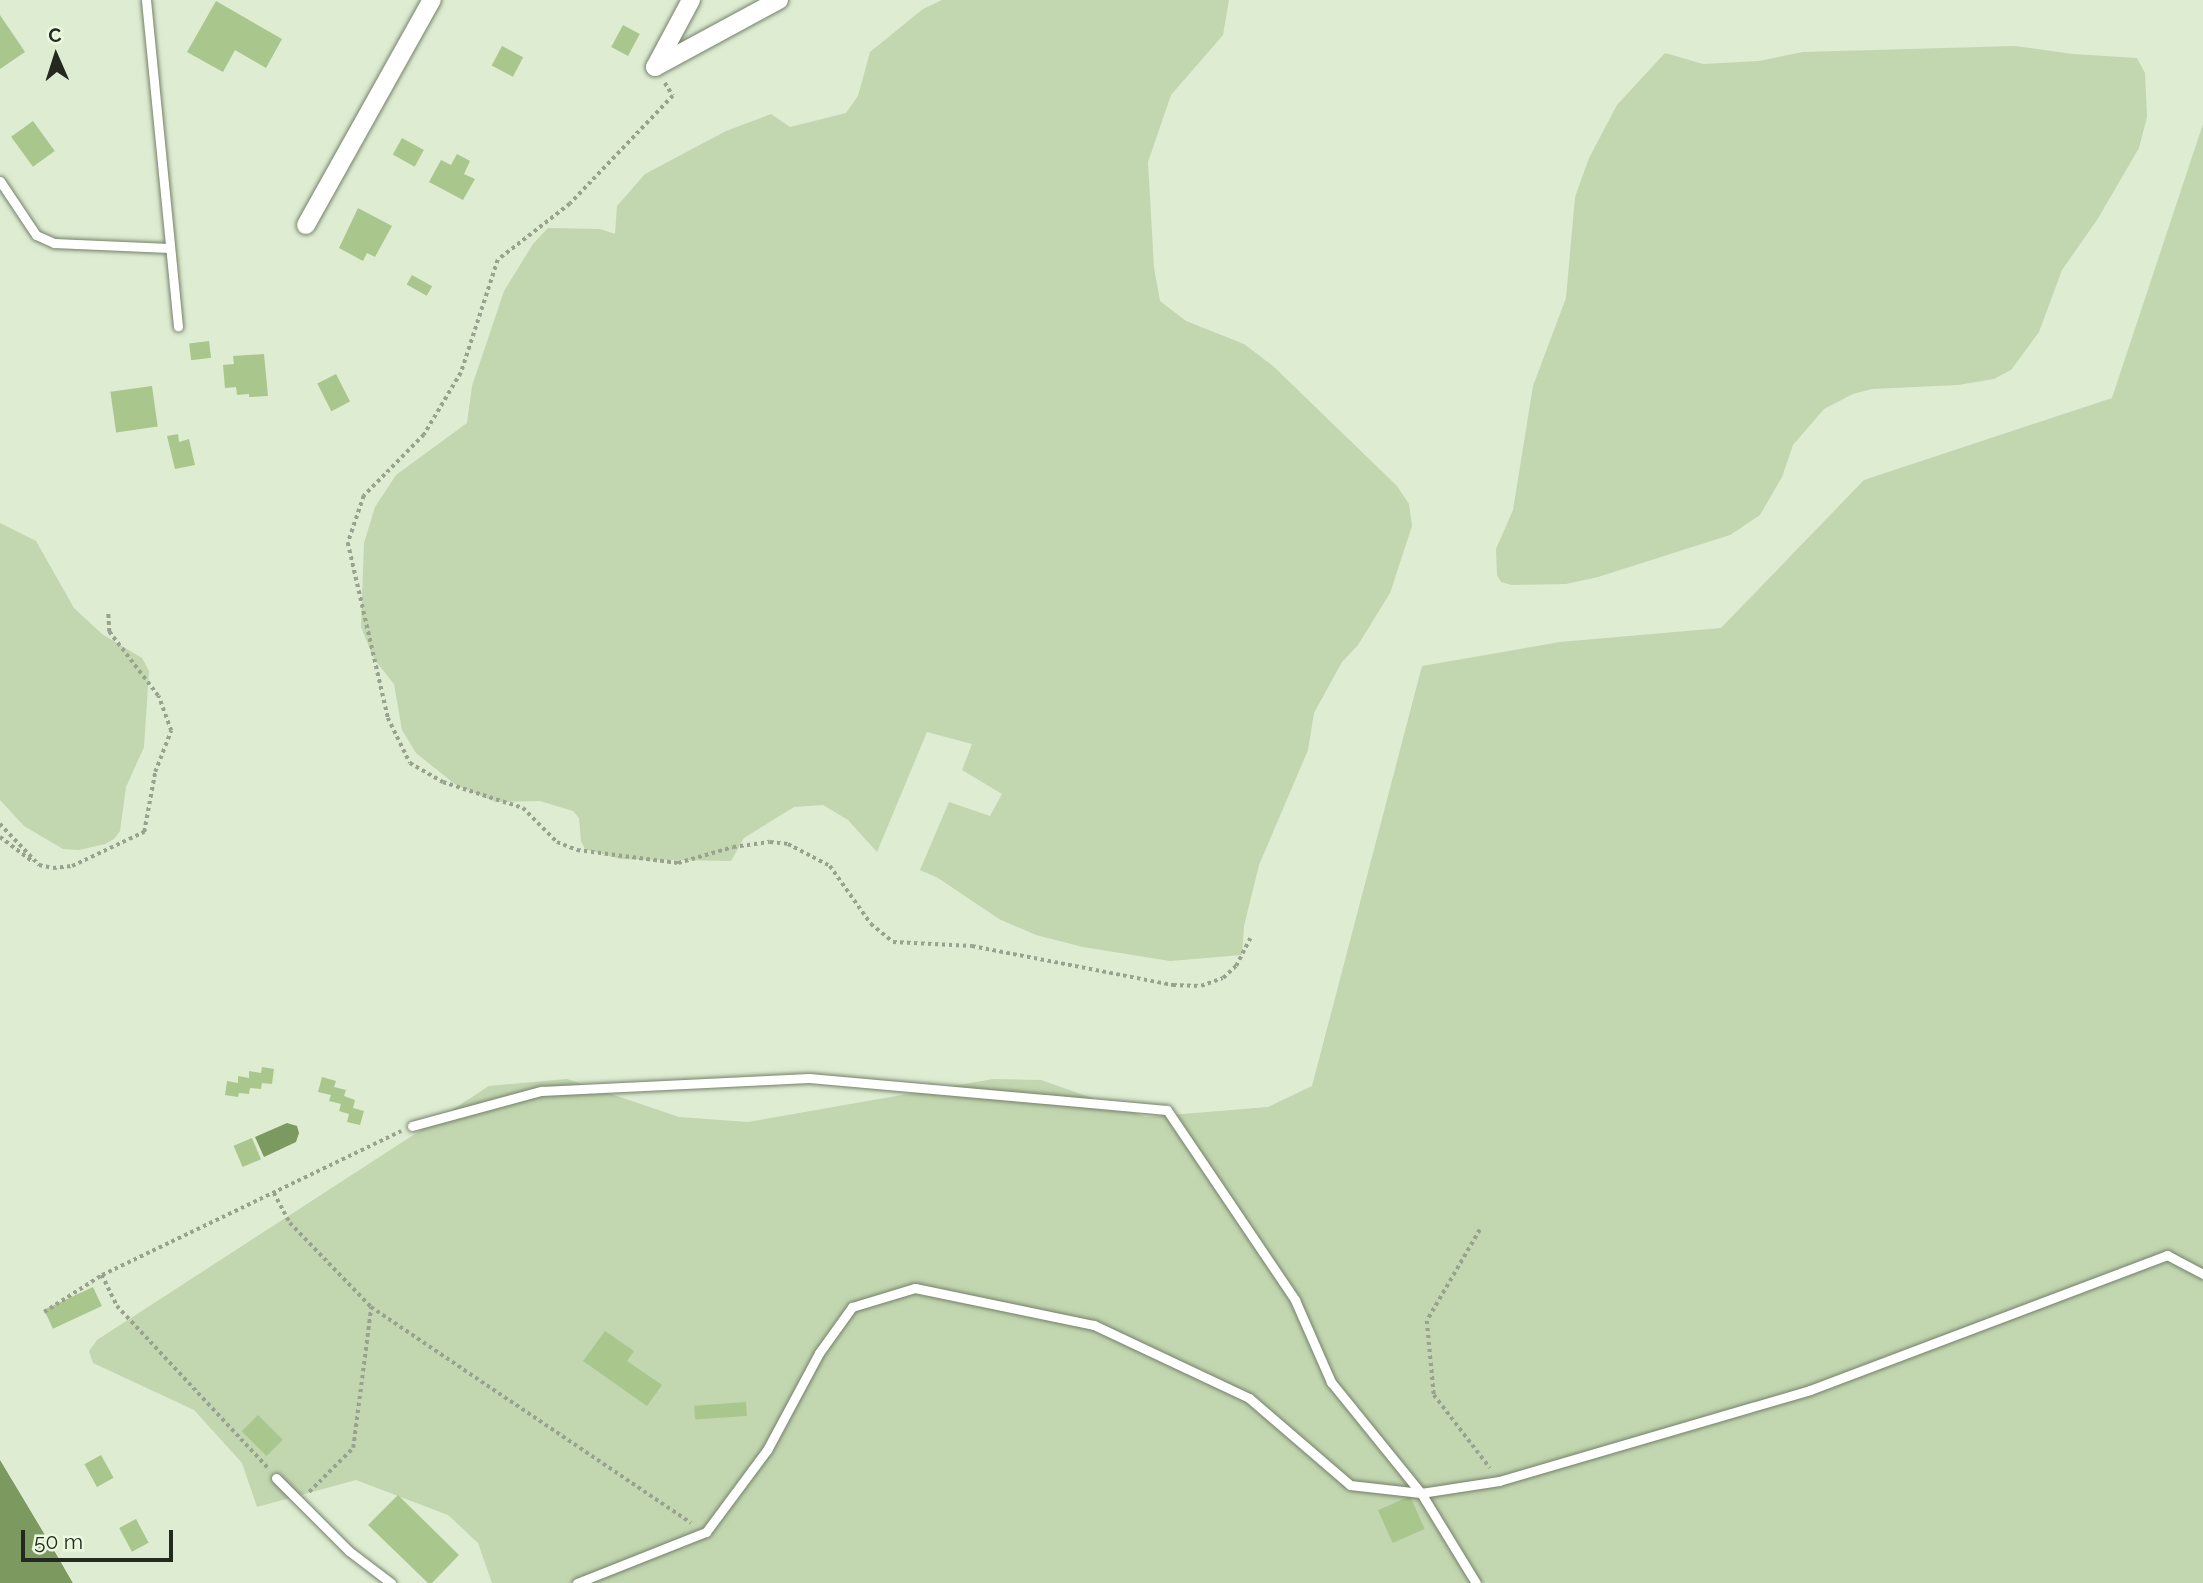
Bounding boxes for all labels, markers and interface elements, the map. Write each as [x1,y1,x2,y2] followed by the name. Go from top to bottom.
[21,21,91,91] north arrow
[48,24,62,46] text: С
[24,1516,177,1560] scale bar
[34,1529,83,1554] text: 50 m

